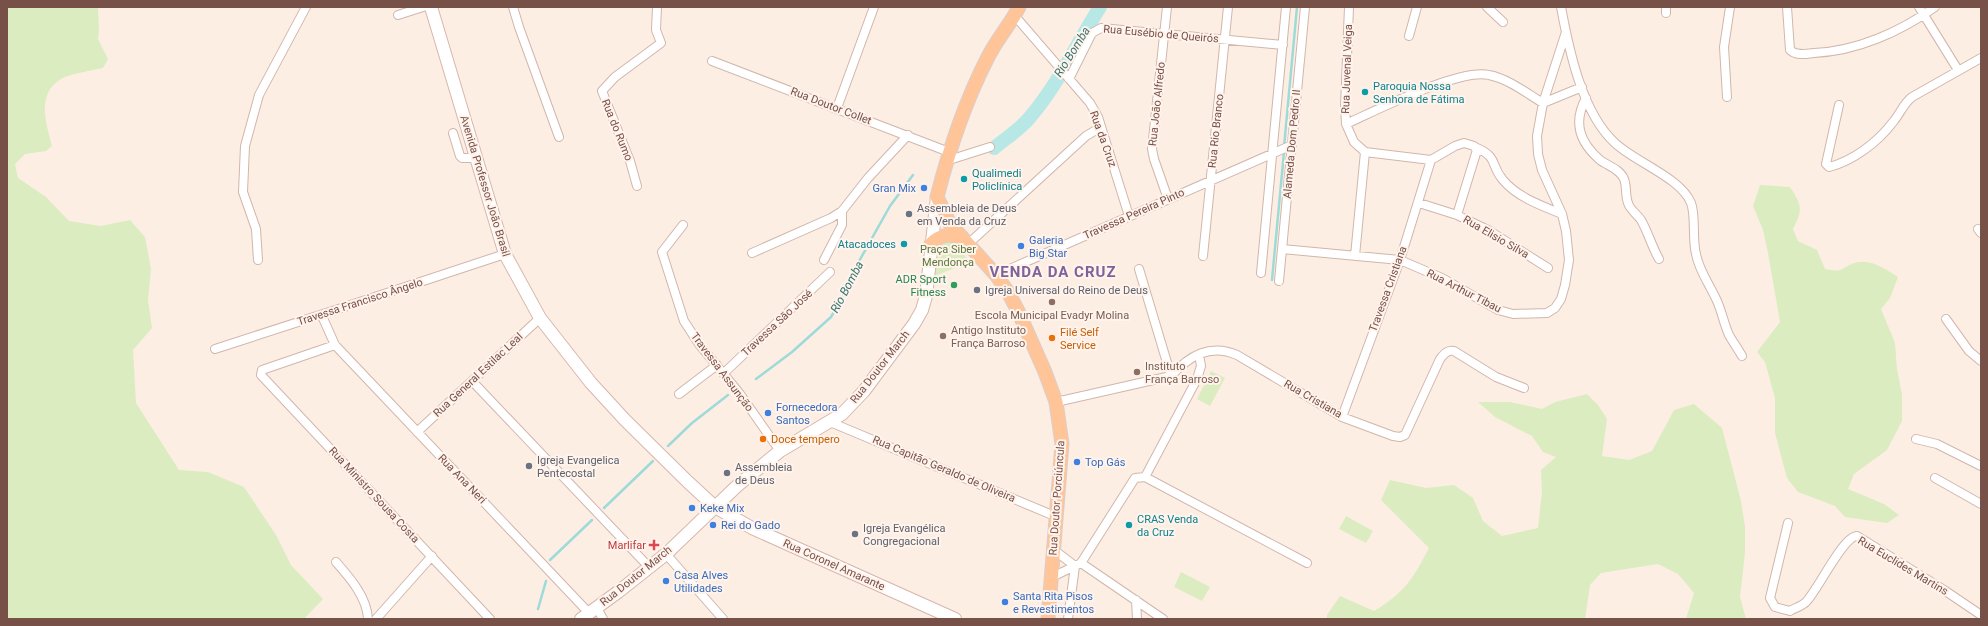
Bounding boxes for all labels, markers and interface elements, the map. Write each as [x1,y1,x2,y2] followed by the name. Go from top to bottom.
[1103,22,1219,46] street label: Rua Eusébio de Queirós
[1051,24,1093,80] water label: Rio Bomba
[1339,24,1355,114] street label: Rua Juvenal Veiga
[1146,61,1168,147] street label: Rua João Alfredo
[1373,80,1465,106] place label: Paroquia Nossa Senhora de Fátima
[789,85,874,128] street label: Rua Doutor Collet
[1360,87,1370,97] marker: Paroquia Nossa Senhora de Fátima
[1281,89,1303,199] street label: Alameda Dom Pedro II
[1206,93,1226,169] street label: Rua Rio Branco
[599,97,635,163] street label: Rua do Rumo
[1087,109,1119,169] street label: Rua da Cruz
[457,114,513,258] street label: Avenida Professor João Brasil
[972,167,1022,193] place label: Qualimedi Policlínica
[959,174,969,184] marker: Qualimedi Policlínica
[872,182,917,195] place label: Gran Mix
[919,183,929,193] marker: Gran Mix
[1081,186,1187,242] street label: Travessa Pereira Pinto
[917,202,1017,228] place label: Assembleia de Deus em Venda da Cruz
[904,209,914,219] marker: Assembleia de Deus em Venda da Cruz
[1461,213,1531,261] street label: Rua Elisio Silva
[1029,234,1068,260] place label: Galeria Big Star
[838,238,896,251] place label: Atacadoces
[899,239,909,249] marker: Atacadoces
[1016,241,1026,251] marker: Galeria Big Star
[920,243,976,269] park label: Praça Siber Mendonça
[1366,244,1410,334] street label: Travessa Cristiana
[828,259,866,315] water label: Rio Bomba
[989,263,1117,281] district label: VENDA DA CRUZ
[1424,267,1504,315] street label: Rua Arthur Tibau
[896,273,946,299] place label: ADR Sport Fitness
[296,276,424,328] street label: Travessa Francisco Ângelo
[949,280,959,290] marker: ADR Sport Fitness
[985,284,1148,297] place label: Igreja Universal do Reino de Deus
[972,285,982,295] marker: Igreja Universal do Reino de Deus
[739,287,815,359] street label: Travessa São José
[1047,297,1057,307] marker: Escola Municipal Evadyr Molina
[975,309,1129,322] place label: Escola Municipal Evadyr Molina
[951,324,1026,350] place label: Antigo Instituto França Barroso
[1060,326,1099,352] place label: Filé Self Service
[848,328,912,406] street label: Rua Doutor March
[431,330,525,420] street label: Rua General Estilac Leal
[688,330,756,414] street label: Travessa Assunção
[938,331,948,341] marker: Antigo Instituto França Barroso
[1047,333,1057,343] marker: Filé Self Service
[1145,360,1219,386] place label: Instituto França Barroso
[1132,367,1142,377] marker: Instituto França Barroso
[1282,377,1344,421] street label: Rua Cristiana
[776,401,837,427] place label: Fornecedora Santos
[763,408,773,418] marker: Fornecedora Santos
[771,433,840,446] place label: Doce tempero
[871,433,1017,505] street label: Rua Capitão Geraldo de Oliveira
[758,434,768,444] marker: Doce tempero
[1046,440,1068,556] street label: Rua Doutor Porciúncula
[326,444,422,546] street label: Rua Ministro Sousa Costa
[435,452,489,506] street label: Rua Ana Neri
[537,454,620,480] place label: Igreja Evangelica Pentecostal
[1085,456,1126,469] place label: Top Gás
[1072,457,1082,467] marker: Top Gás
[524,461,534,471] marker: Igreja Evangelica Pentecostal
[735,461,792,487] place label: Assembleia de Deus
[722,468,732,478] marker: Assembleia de Deus
[700,502,745,515] place label: Keke Mix
[687,503,697,513] marker: Keke Mix
[1137,513,1198,539] place label: CRAS Venda da Cruz
[721,519,780,532] place label: Rei do Gado
[708,520,718,530] marker: Rei do Gado
[1124,520,1134,530] marker: CRAS Venda da Cruz
[863,522,946,548] place label: Igreja Evangélica Congregacional
[850,529,860,539] marker: Igreja Evangélica Congregacional
[1856,534,1951,598] street label: Rua Euclides Martins
[781,537,887,593] street label: Rua Coronel Amarante
[608,539,646,552] place label: Marlifar
[649,540,659,550] marker: Marlifar
[598,543,674,609] street label: Rua Doutor March
[674,569,728,595] place label: Casa Alves Utilidades
[661,576,671,586] marker: Casa Alves Utilidades
[1013,590,1094,616] place label: Santa Rita Pisos e Revestimentos
[1000,597,1010,607] marker: Santa Rita Pisos e Revestimentos

